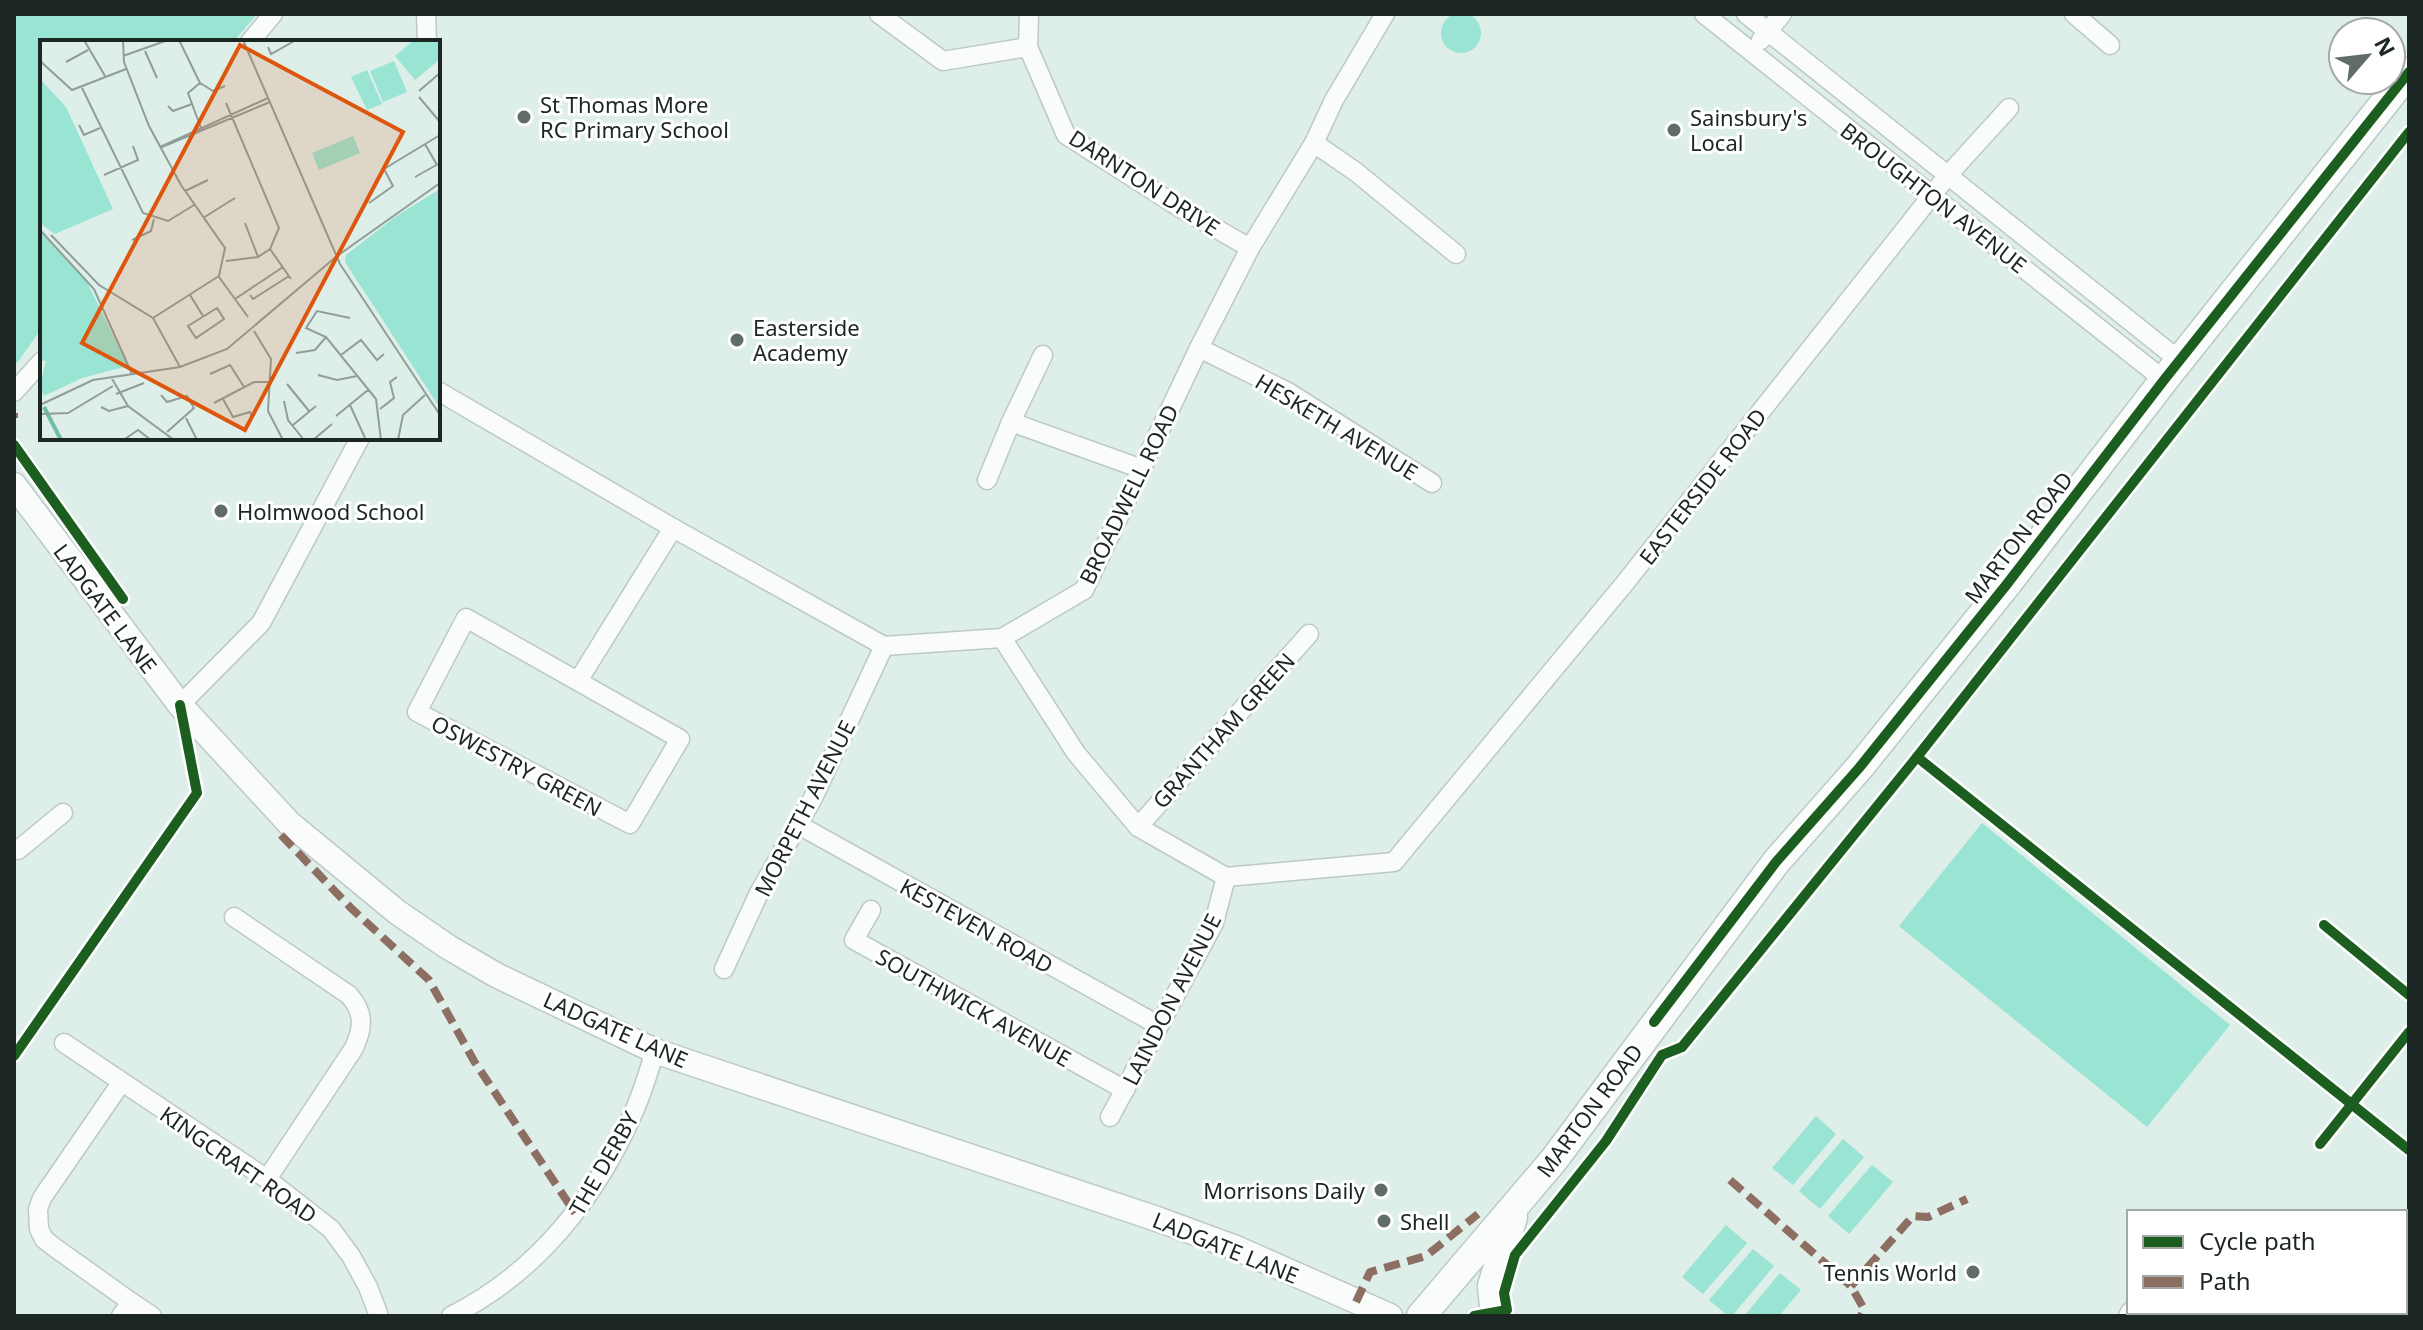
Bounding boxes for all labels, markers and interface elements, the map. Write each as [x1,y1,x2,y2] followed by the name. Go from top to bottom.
[2327,16,2407,96] north arrow
[2368,31,2403,61] text: N
[40,40,440,440] inset map
[540,89,729,144] place label: St Thomas More RC Primary School
[1690,102,1807,157] place label: Sainsbury's Local
[515,108,533,126] marker: St Thomas More RC Primary School
[1835,115,2033,279] street label: BROUGHTON AVENUE
[1665,121,1683,139] marker: Sainsbury's Local
[1064,122,1226,242] street label: DARNTON DRIVE
[753,312,860,367] place label: Easterside Academy
[728,331,746,349] marker: Easterside Academy
[1250,366,1424,486] street label: HESKETH AVENUE
[1071,399,1185,589] street label: BROADWELL ROAD
[1632,402,1772,570] street label: EASTERSIDE ROAD
[1957,465,2079,609] street label: MARTON ROAD
[237,496,425,526] place label: Holmwood School
[212,502,230,520] marker: Holmwood School
[47,537,165,679] street label: LADGATE LANE
[1145,646,1301,814] street label: GRANTHAM GREEN
[427,707,607,823] street label: OSWESTRY GREEN
[747,715,861,901] street label: MORPETH AVENUE
[895,870,1059,980] street label: KESTEVEN ROAD
[1115,908,1227,1090] street label: LAINDON AVENUE
[871,941,1077,1073] street label: SOUTHWICK AVENUE
[539,984,693,1074] street label: LADGATE LANE
[1529,1037,1649,1183] street label: MARTON ROAD
[154,1099,324,1229] street label: KINGCRAFT ROAD
[561,1105,645,1220] street label: THE DERBY
[1203,1175,1366,1205] place label: Morrisons Daily
[1372,1181,1390,1199] marker: Morrisons Daily
[1149,1204,1303,1290] street label: LADGATE LANE
[1400,1206,1449,1236] place label: Shell
[2127,1210,2407,1314] legend
[1375,1212,1393,1230] marker: Shell
[2199,1224,2316,1257] text: Cycle path
[1823,1257,1957,1287] place label: Tennis World
[1964,1263,1982,1281] marker: Tennis World
[2199,1264,2250,1297] text: Path

